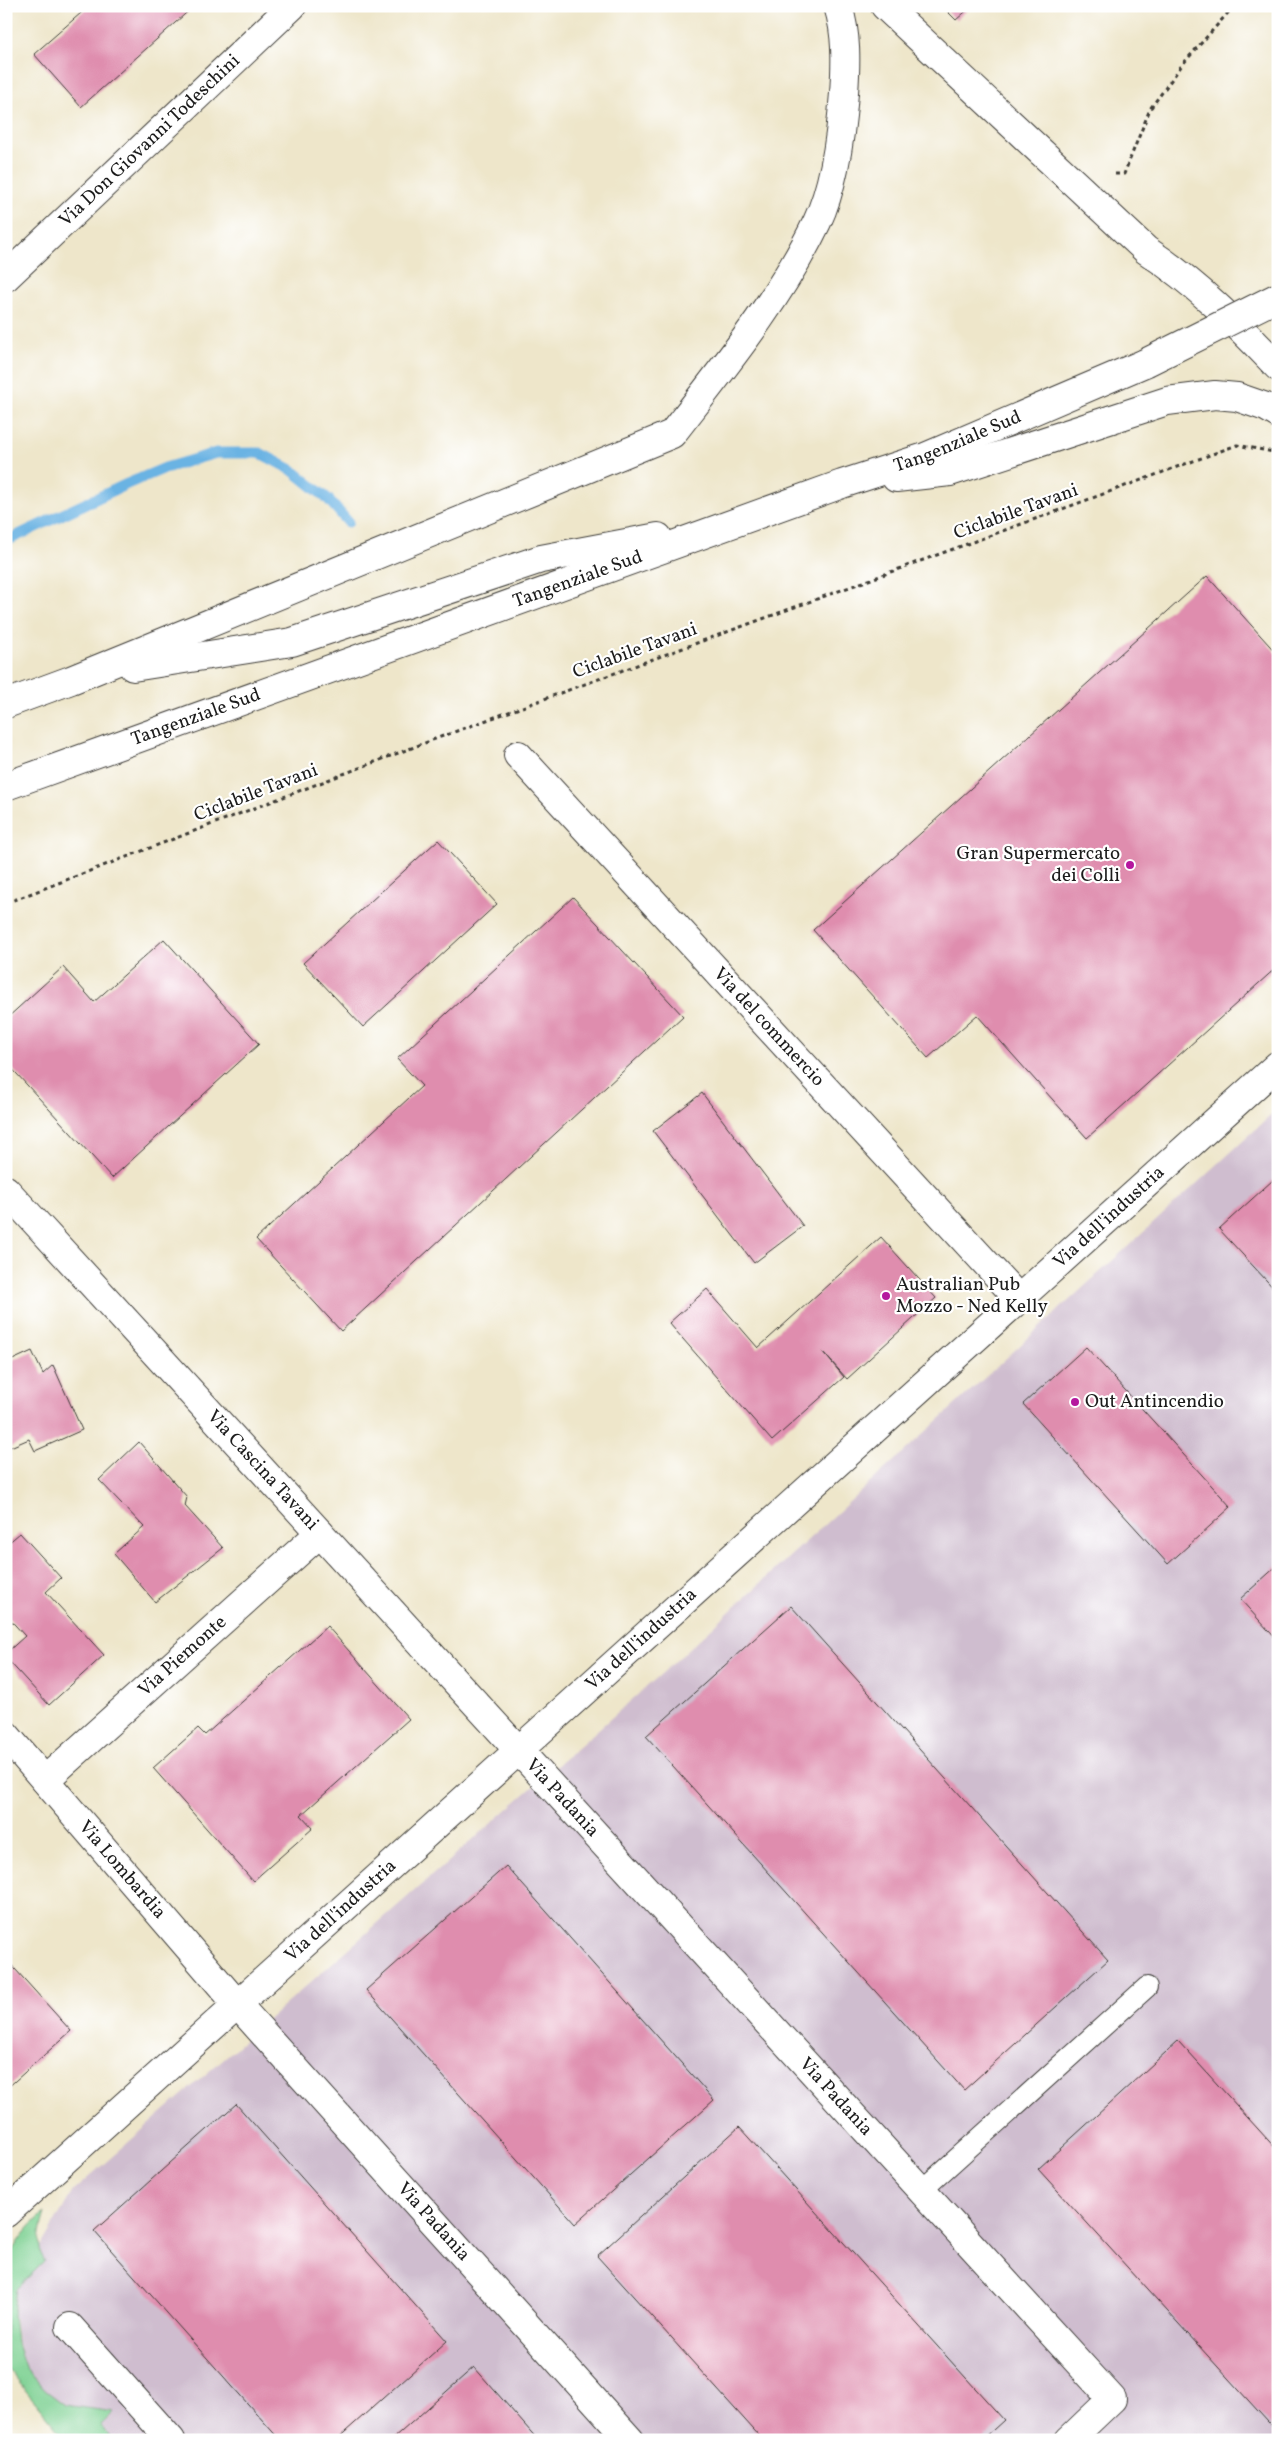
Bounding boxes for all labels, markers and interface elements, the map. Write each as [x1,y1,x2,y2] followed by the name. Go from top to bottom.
[53,48,246,233] street label: Via Don Giovanni Todeschini
[890,404,1026,479] street label: Tangenziale Sud
[950,477,1082,547] street label: Ciclabile Tavani
[509,544,646,615] street label: Tangenziale Sud
[569,616,701,686] street label: Ciclabile Tavani
[128,682,264,753] street label: Tangenziale Sud
[190,757,322,829] street label: Ciclabile Tavani
[956,841,1120,889] place label: Gran Supermercato dei Colli
[1124,859,1136,871] marker: Gran Supermercato dei Colli
[707,962,830,1093] street label: Via del commercio
[1048,1160,1171,1275] street label: Via dell'industria
[896,1272,1048,1320] place label: Australian Pub Mozzo - Ned Kelly
[880,1290,892,1302] marker: Australian Pub Mozzo - Ned Kelly
[1085,1389,1224,1415] place label: Out Antincendio
[1069,1396,1081,1408] marker: Out Antincendio
[201,1404,325,1536] street label: Via Cascina Tavani
[580,1582,703,1697] street label: Via dell'industria
[133,1610,232,1703] street label: Via Piemonte
[519,1753,605,1843] street label: Via Padania
[72,1815,172,1925] street label: Via Lombardia
[279,1854,402,1968] street label: Via dell'industria
[793,2052,878,2142] street label: Via Padania
[391,2177,476,2267] street label: Via Padania

